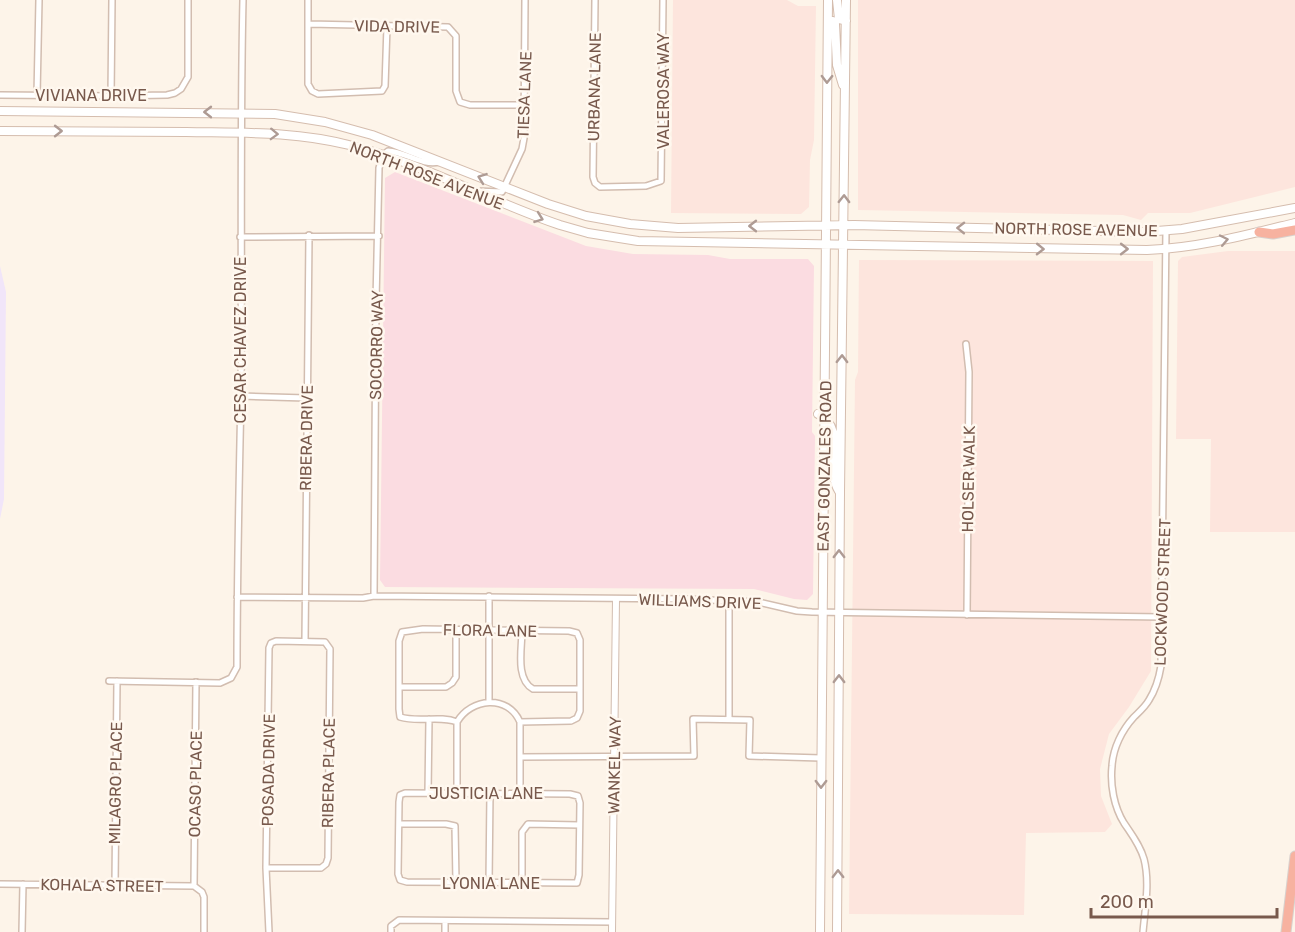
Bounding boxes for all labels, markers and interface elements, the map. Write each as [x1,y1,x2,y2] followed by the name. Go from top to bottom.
[354,16,440,37] street label: VIDA DRIVE
[584,32,605,142] street label: URBANA LANE
[654,33,673,149] street label: VALEROSA WAY
[513,51,536,139] street label: TIESA LANE
[821,75,834,84] one-way arrow
[35,86,147,105] street label: VIVIANA DRIVE
[204,106,213,118] one-way arrow
[54,125,63,137] one-way arrow
[270,127,279,140] one-way arrow
[347,137,507,214] street label: NORTH ROSE AVENUE
[477,172,488,185] one-way arrow
[837,194,850,203] one-way arrow
[533,210,544,223] one-way arrow
[994,219,1158,240] street label: NORTH ROSE AVENUE
[749,220,758,232] one-way arrow
[956,222,965,234] one-way arrow
[1219,234,1229,247] one-way arrow
[1035,243,1044,255] one-way arrow
[1119,243,1128,255] one-way arrow
[231,256,250,424] street label: CESAR CHAVEZ DRIVE
[366,290,387,400] street label: SOCORRO WAY
[836,354,848,363] one-way arrow
[814,380,835,552] street label: EAST GONZALES ROAD
[296,385,317,491] street label: RIBERA DRIVE
[958,425,979,533] street label: HOLSER WALK
[1150,518,1175,666] street label: LOCKWOOD STREET
[833,549,845,558] one-way arrow
[638,590,762,613] street label: WILLIAMS DRIVE
[443,620,537,641] street label: FLORA LANE
[832,674,845,683] one-way arrow
[258,713,279,827] street label: POSADA DRIVE
[604,716,625,814] street label: WANKEL WAY
[318,718,339,828] street label: RIBERA PLACE
[105,721,126,845] street label: MILAGRO PLACE
[185,730,206,838] street label: OCASO PLACE
[815,780,827,789] one-way arrow
[429,784,543,803] street label: JUSTICIA LANE
[832,869,844,878] one-way arrow
[442,874,540,893] street label: LYONIA LANE
[40,875,164,896] street label: KOHALA STREET
[1091,881,1277,919] scale bar
[1100,891,1154,913] text: 200 m

